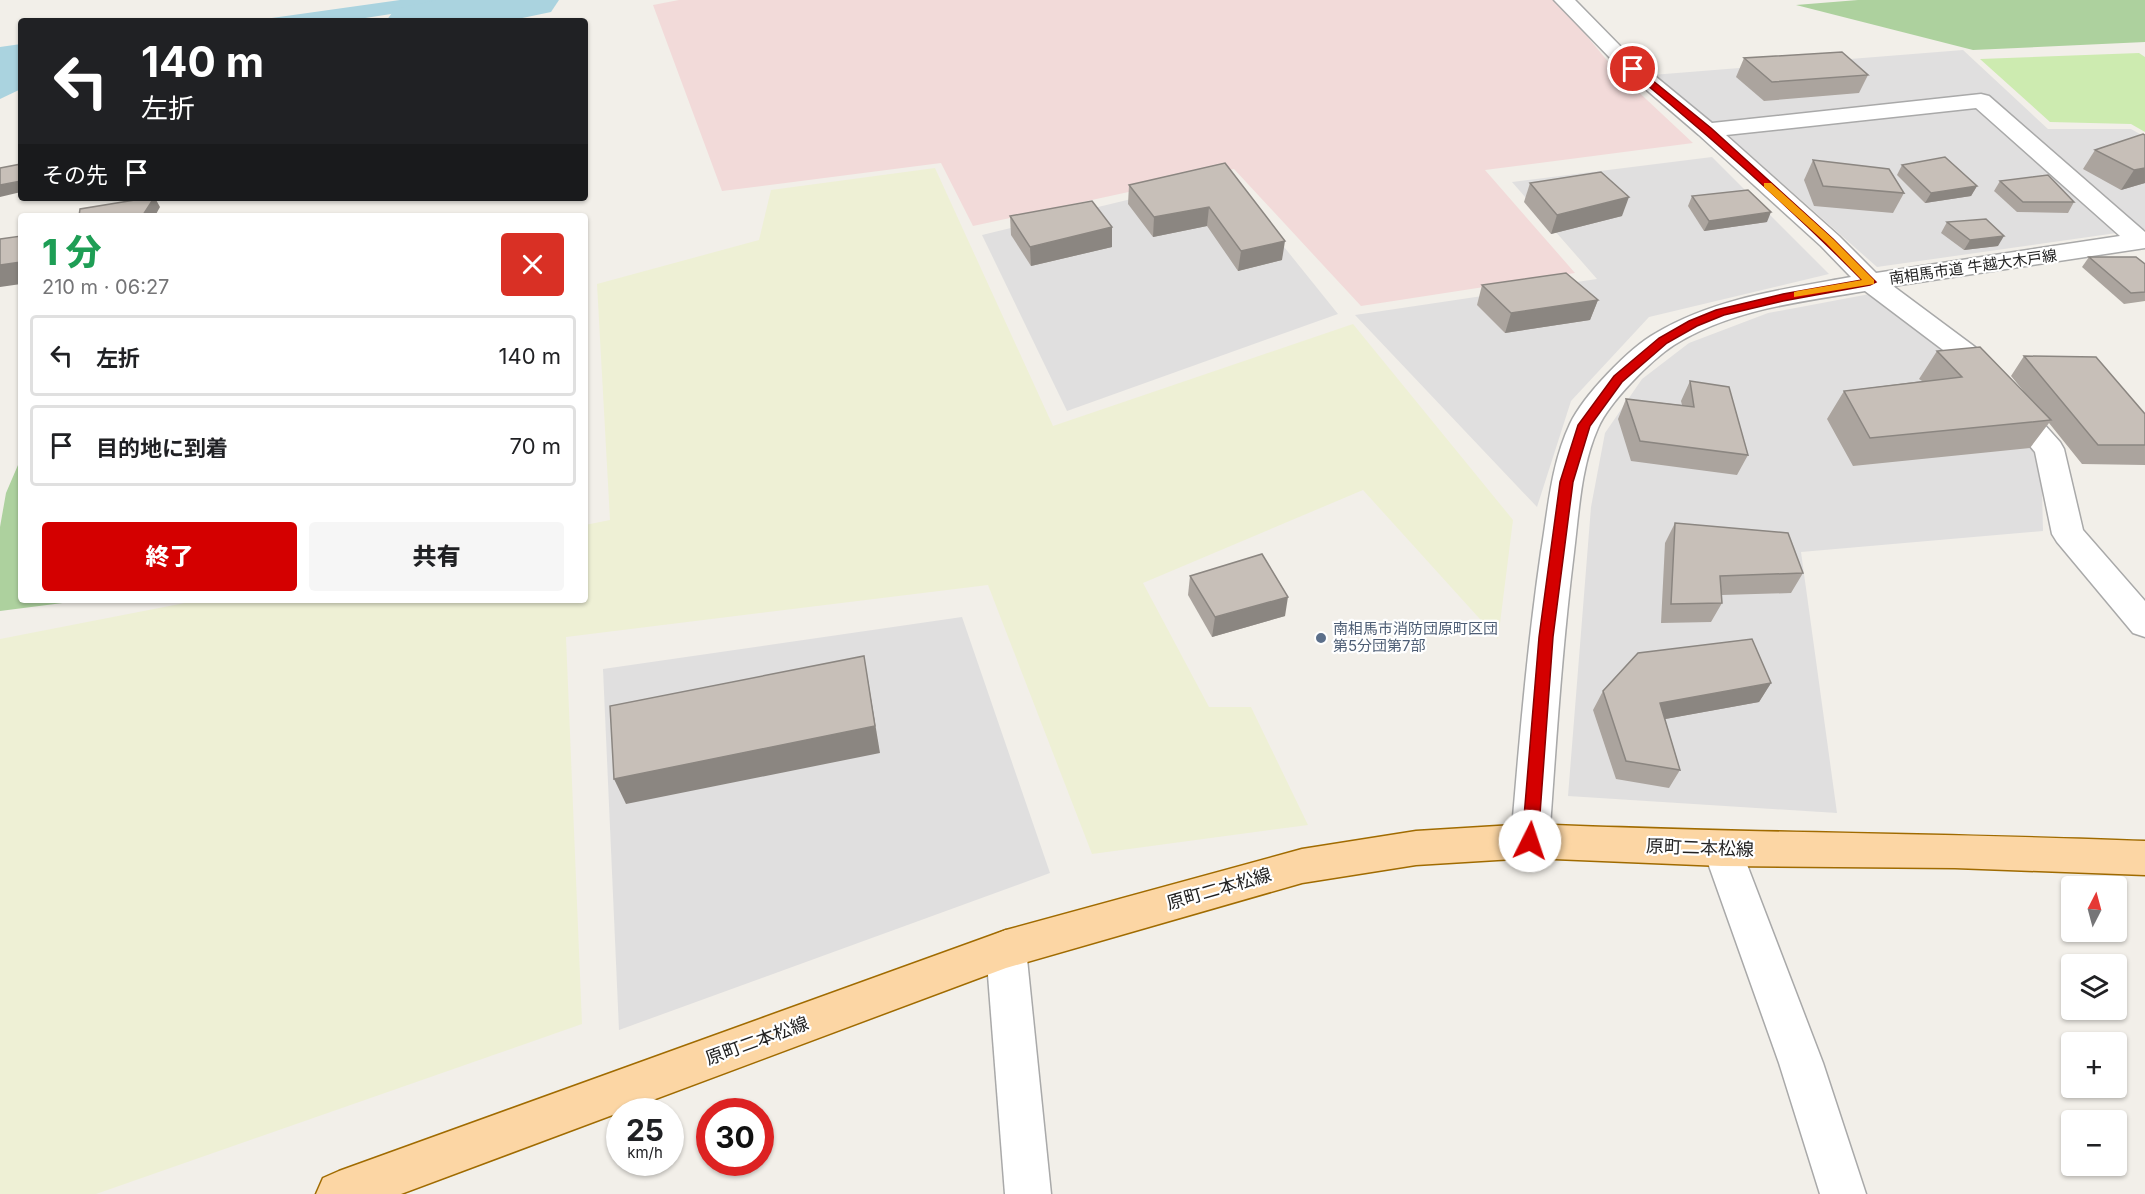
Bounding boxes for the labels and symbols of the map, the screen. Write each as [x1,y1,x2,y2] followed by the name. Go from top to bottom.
[1607,43,1658,94] pin
[1888,245,2058,288] street label: 南相馬市道 牛越大木戸線
[1333,619,1498,655] place label: 南相馬市消防団原町区団 第5分団第7部
[1314,631,1328,645] marker: 南相馬市消防団原町区団 第5分団第7部
[1498,809,1562,873] position arrow
[1646,835,1754,860] street label: 原町二本松線
[1164,864,1274,913] street label: 原町二本松線
[2061,876,2127,942] north arrow
[702,1012,811,1069] street label: 原町二本松線
[696,1098,774,1176] speed limit sign: 30

